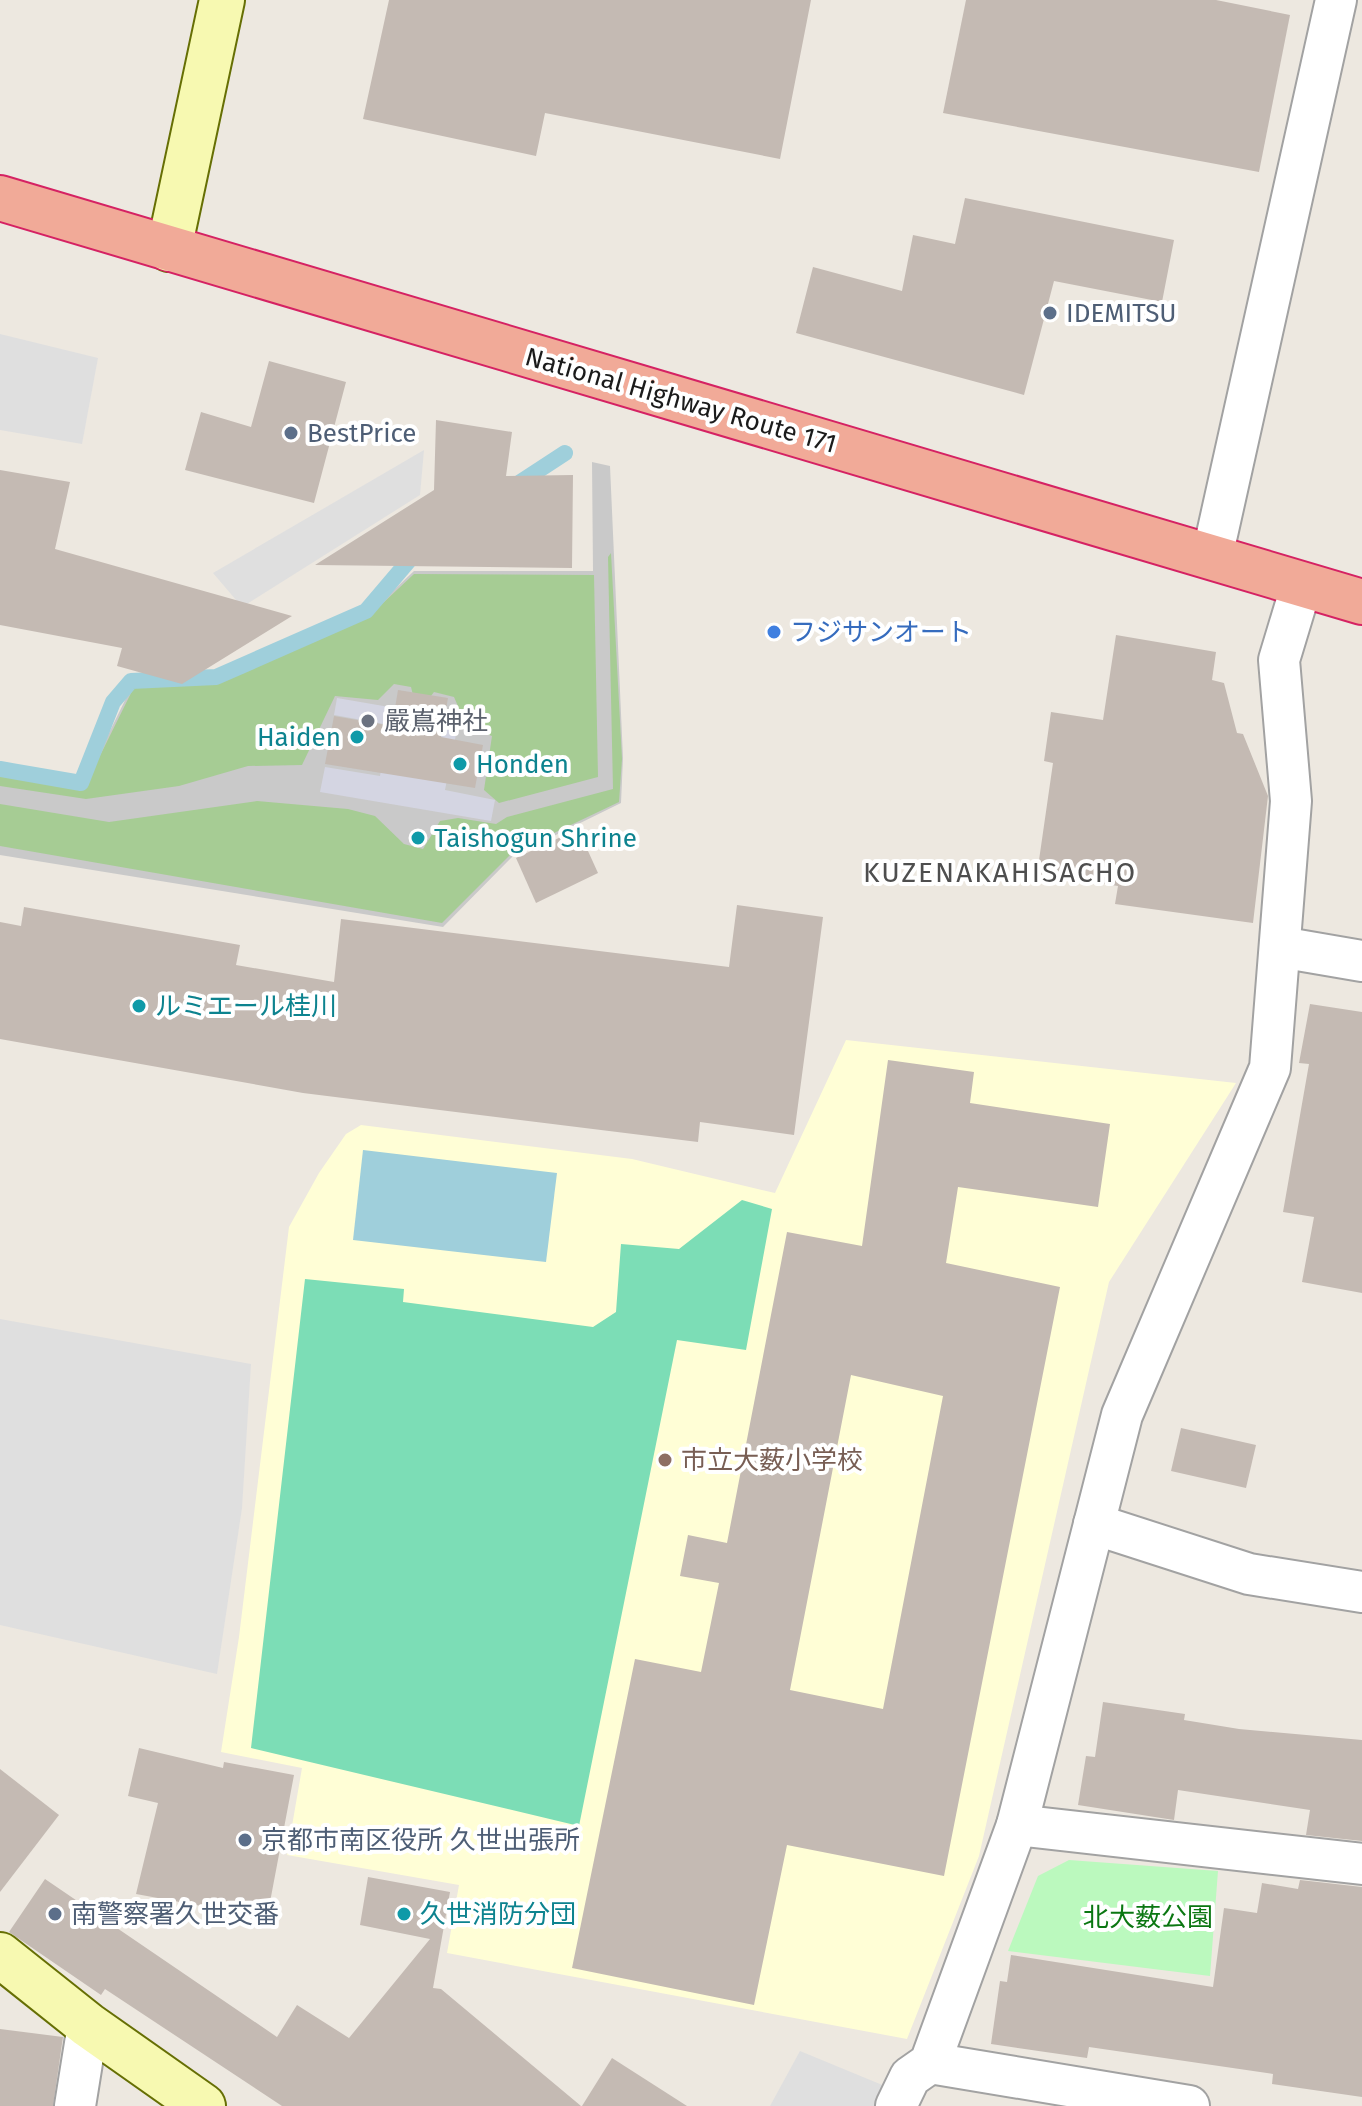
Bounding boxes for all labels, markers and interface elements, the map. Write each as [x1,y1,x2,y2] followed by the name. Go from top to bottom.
[1066,298,1177,329] place label: IDEMITSU
[1041,304,1059,322] marker: IDEMITSU
[522,341,840,460] street label: National Highway Route 171
[307,418,417,449] place label: BestPrice
[282,424,300,442] marker: BestPrice
[790,617,972,648] place label: フジサンオート
[765,623,783,641] marker: フジサンオート
[384,706,488,737] place label: 嚴嶌神社
[359,712,377,730] marker: 嚴嶌神社
[257,722,341,753] place label: Haiden
[348,728,366,746] marker: Haiden
[476,749,569,780] place label: Honden
[451,755,469,773] marker: Honden
[434,823,637,854] place label: Taishogun Shrine
[409,829,427,847] marker: Taishogun Shrine
[863,856,1137,889] district label: KUZENAKAHISACHO
[155,991,337,1022] place label: ルミエール桂川
[130,997,148,1015] marker: ルミエール桂川
[681,1445,863,1476] place label: 市立大薮小学校
[656,1451,674,1469] marker: 市立大薮小学校
[261,1825,580,1856] place label: 京都市南区役所 久世出張所
[236,1831,254,1849] marker: 京都市南区役所 久世出張所
[71,1899,279,1930] place label: 南警察署久世交番
[420,1899,576,1930] place label: 久世消防分団
[1083,1902,1213,1933] park label: 北大薮公園
[46,1905,64,1923] marker: 南警察署久世交番
[395,1905,413,1923] marker: 久世消防分団

